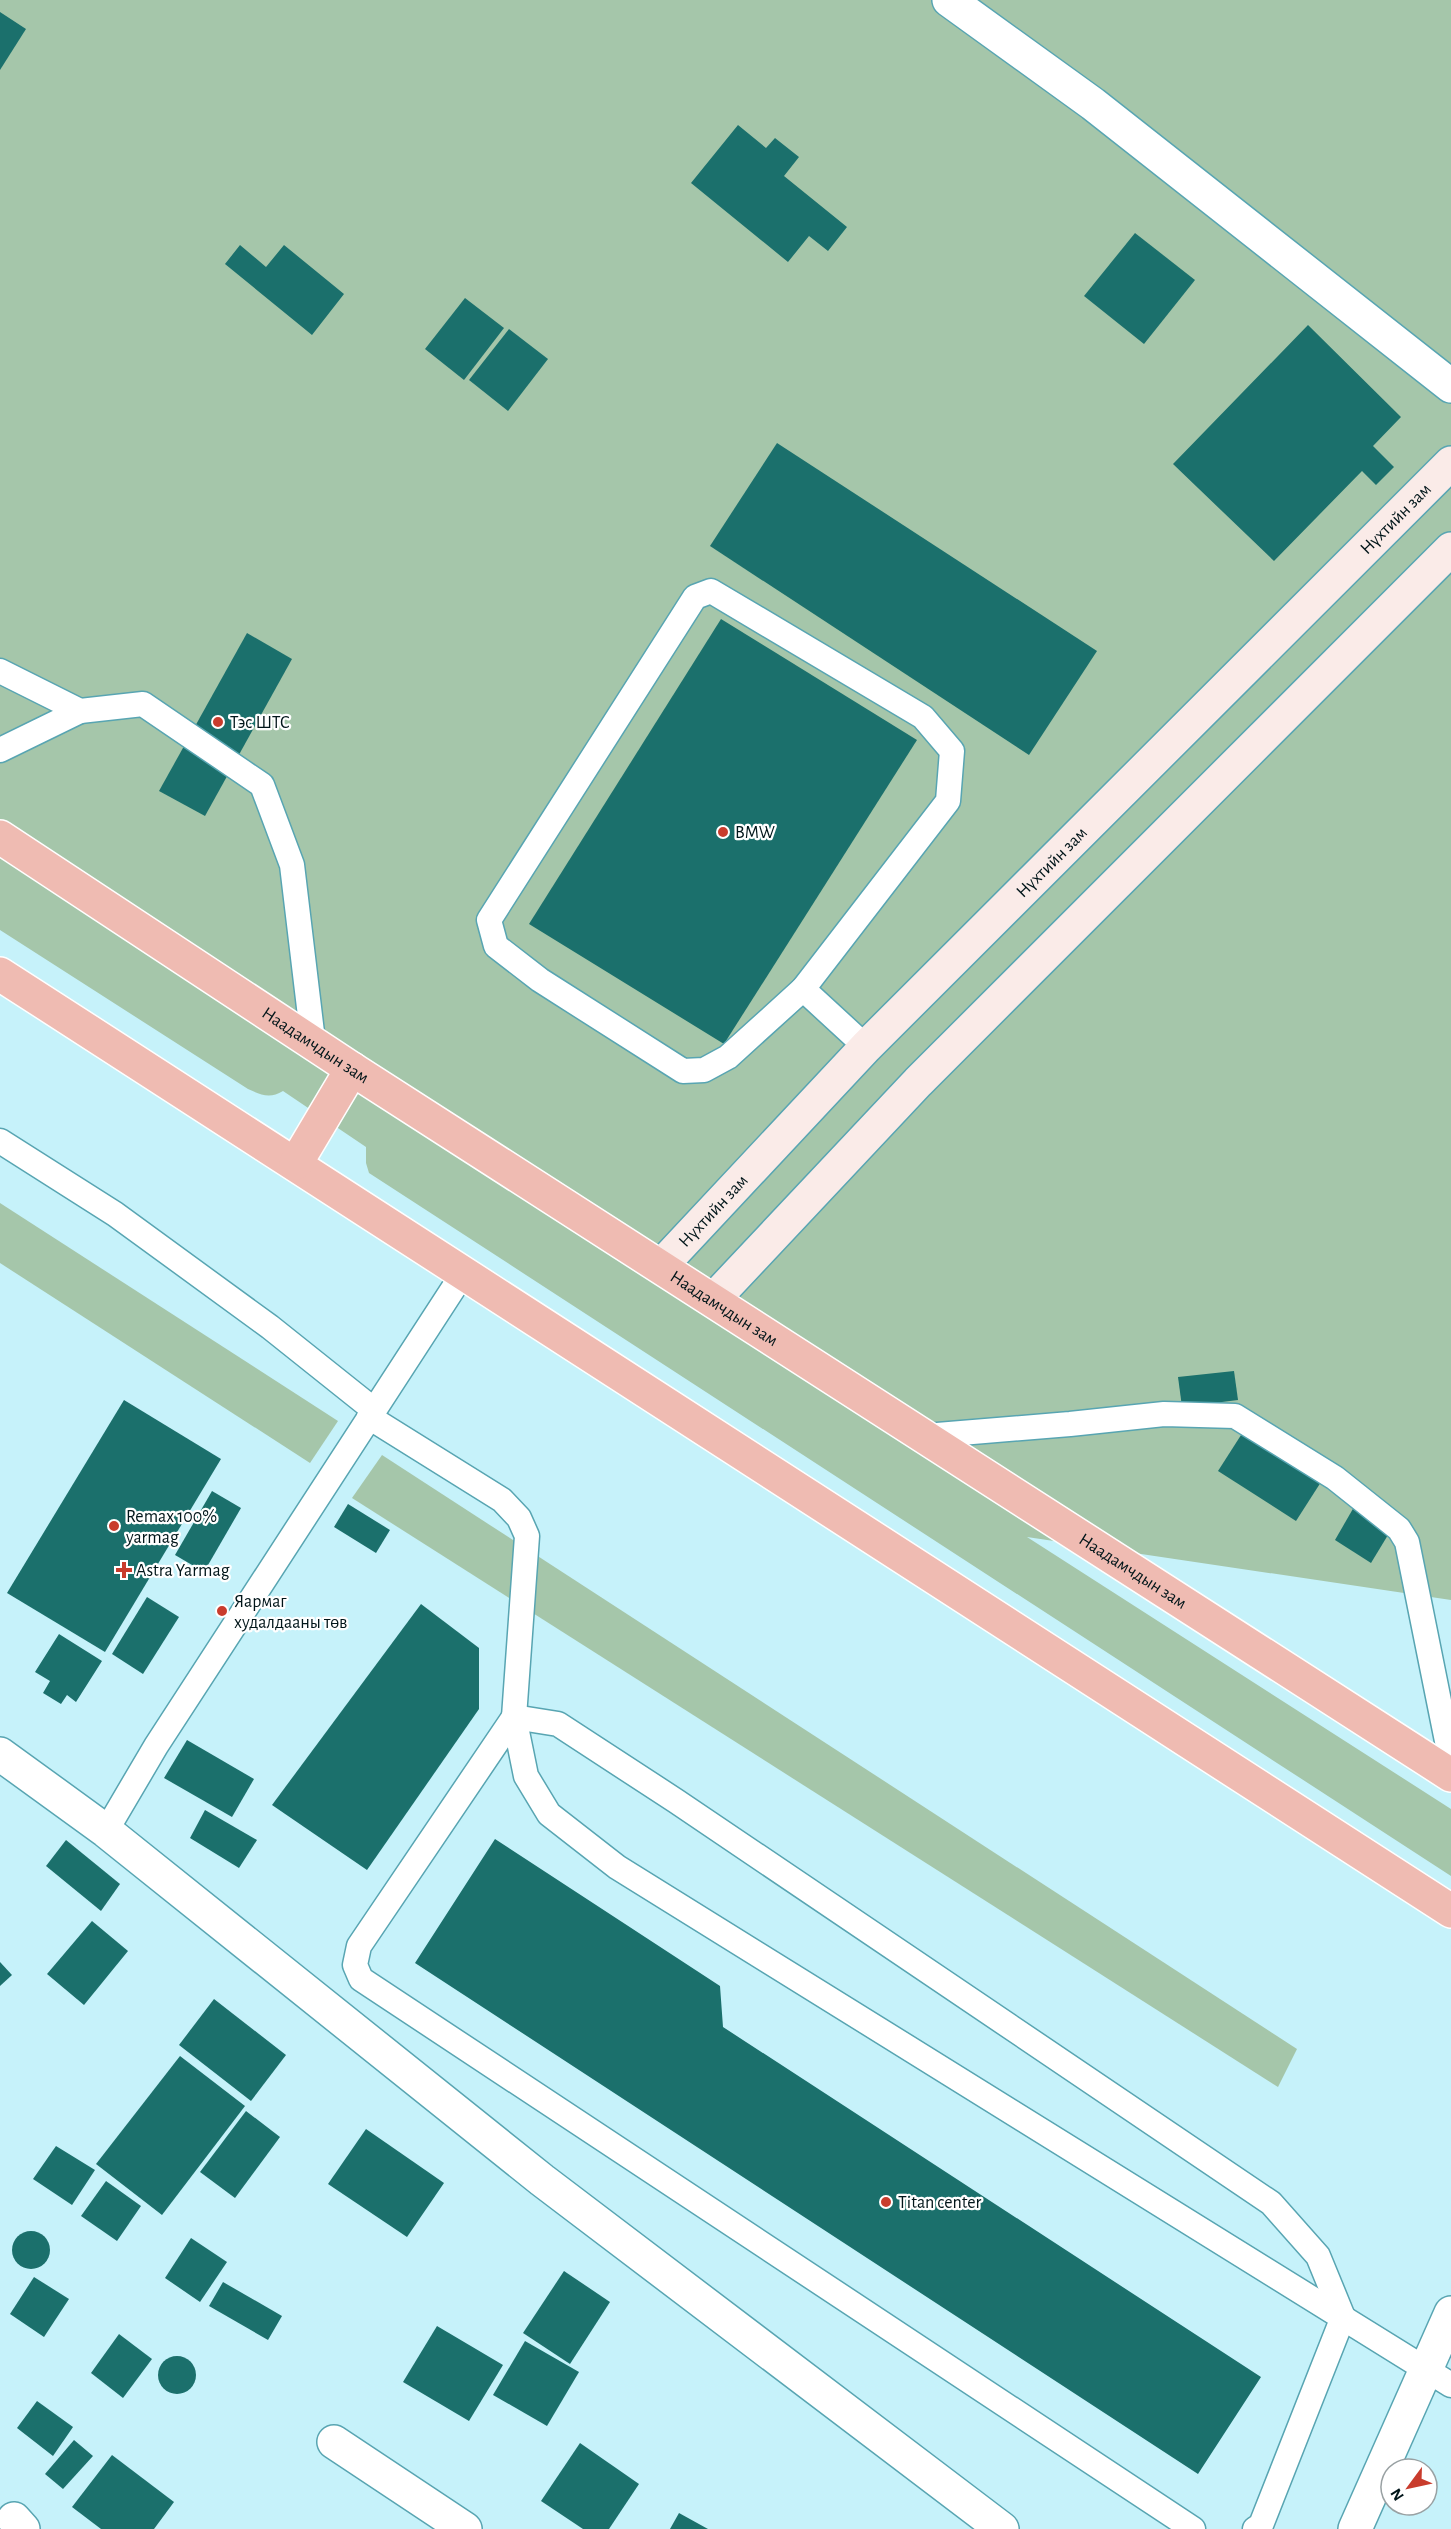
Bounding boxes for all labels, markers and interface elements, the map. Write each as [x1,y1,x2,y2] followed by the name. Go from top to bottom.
[1357,480,1435,558] street label: Нүхтийн зам
[230,714,290,732] place label: Тэс ШТС
[211,715,225,729] marker: Тэс ШТС
[735,824,775,842] place label: BMW
[1013,824,1091,901] street label: Нүхтийн зам
[716,825,730,839] marker: BMW
[258,1004,372,1087] street label: Наадамчдын зам
[676,1171,752,1251] street label: Нүхтийн зам
[667,1268,781,1350] street label: Наадамчдын зам
[125,1508,217,1547] place label: Remax 100% yarmag
[107,1519,121,1533] marker: Remax 100% yarmag
[1075,1530,1190,1613] street label: Наадамчдын зам
[136,1562,230,1580] place label: Astra Yarmag
[117,1563,131,1577] marker: Astra Yarmag
[234,1593,347,1632] place label: Яармаг худалдааны төв
[215,1604,229,1618] marker: Яармаг худалдааны төв
[898,2194,982,2212] place label: Titan center
[879,2195,893,2209] marker: Titan center
[1379,2457,1439,2517] north arrow
[1388,2486,1407,2504] text: N

